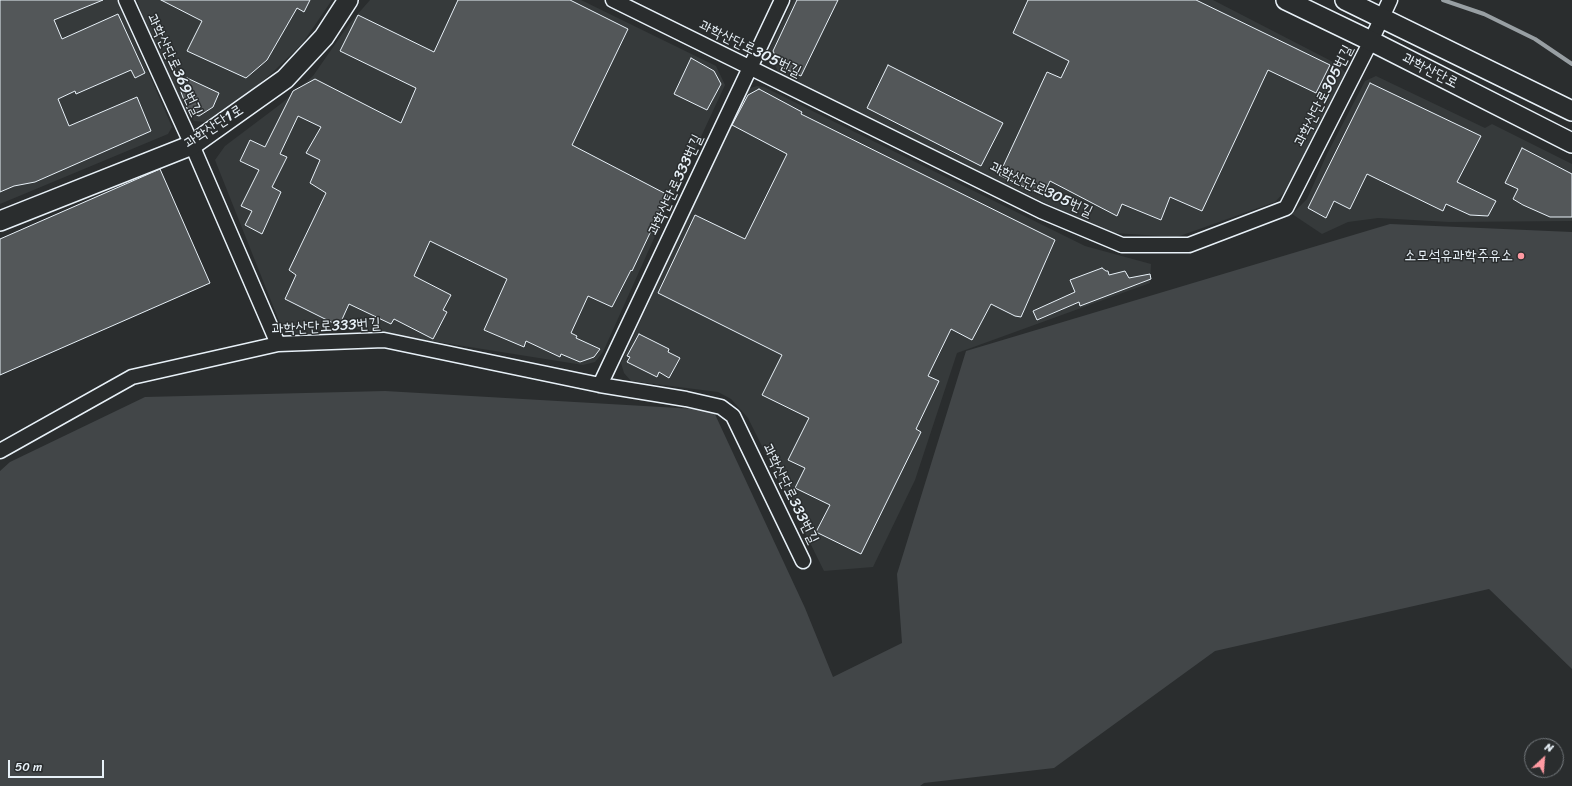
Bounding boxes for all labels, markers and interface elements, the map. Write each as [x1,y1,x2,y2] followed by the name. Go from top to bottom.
[143,11,205,119] street label: 과학산단로369번길
[696,16,804,82] street label: 과학산단로305번길
[1291,42,1357,150] street label: 과학산단로305번길
[1399,49,1461,93] street label: 과학산단로
[181,101,247,153] street label: 과학산단1로
[645,132,707,238] street label: 과학산단로333번길
[987,158,1095,222] street label: 과학산단로305번길
[1404,247,1513,265] place label: 소모석유과학주유소
[1516,251,1526,261] marker: 소모석유과학주유소
[271,315,381,339] street label: 과학산단로333번길
[758,441,822,547] street label: 과학산단로333번길
[1541,737,1557,758] text: N
[1524,738,1564,778] north arrow
[10,752,106,778] scale bar
[15,756,42,778] text: 50 m

